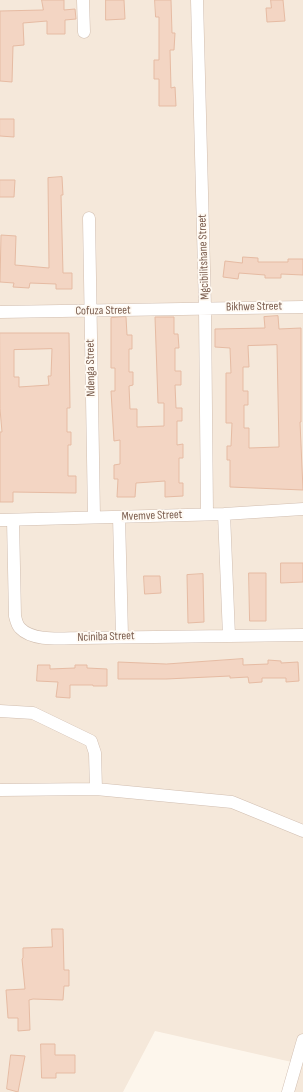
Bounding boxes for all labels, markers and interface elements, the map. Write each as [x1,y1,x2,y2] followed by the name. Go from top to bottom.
[195,214,213,300] street label: Mgcibilitshane Street
[226,299,282,315] street label: Bikhwe Street
[75,303,131,319] street label: Cofuza Street
[83,339,99,397] street label: Ndenga Street
[121,508,183,524] street label: Mvemve Street
[77,629,135,645] street label: Nciniba Street

